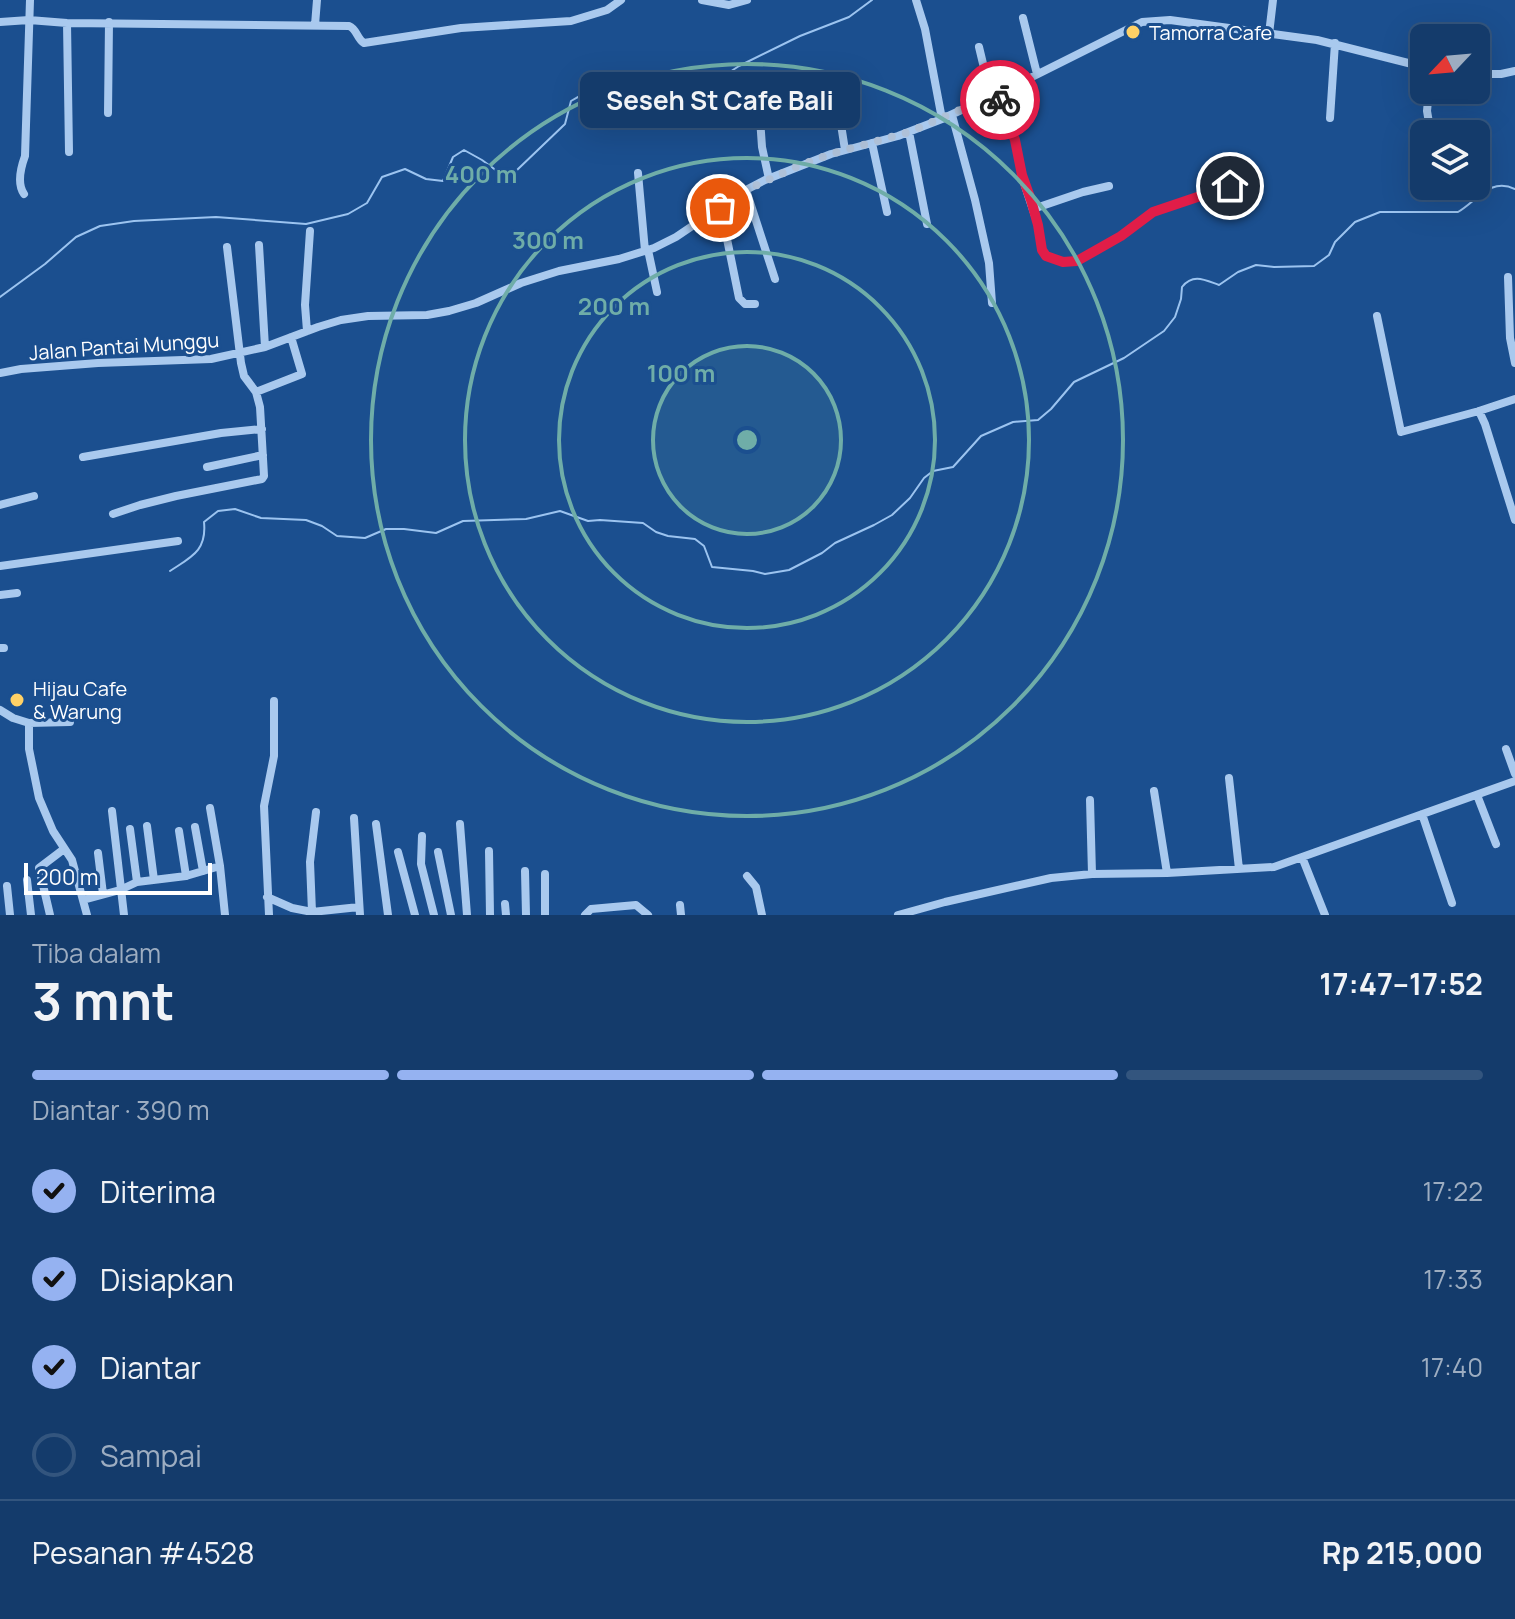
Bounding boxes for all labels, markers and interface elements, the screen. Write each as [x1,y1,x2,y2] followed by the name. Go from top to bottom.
[1149,19,1272,46] place label: Tamorra Cafe
[1124,23,1142,41] marker: Tamorra Cafe
[1410,24,1490,104] north arrow
[1410,24,1490,200] map controls
[960,60,1040,140] courier
[580,72,860,128] callout: Seseh St Cafe Bali
[978,78,1022,122] icon: bike
[606,82,834,118] text: Seseh St Cafe Bali
[1410,120,1490,200] button: layers
[1196,152,1264,220] pin
[445,157,517,190] text: 400 m
[1208,164,1252,208] icon: home
[686,174,754,242] pin
[698,186,742,230] icon: bag
[512,223,584,256] text: 300 m
[578,289,650,322] text: 200 m
[28,326,220,366] street label: Jalan Pantai Munggu
[647,356,715,389] text: 100 m
[733,426,761,454] centre of rings
[33,675,127,725] place label: Hijau Cafe & Warung
[8,691,26,709] marker: Hijau Cafe & Warung
[24,859,212,895] scale bar
[36,862,98,892] text: 200 m
[32,935,161,971] text: Tiba dalam
[1319,963,1483,1004] text: 17:47–17:52
[32,965,174,1036] text: 3 mnt
[32,1092,210,1128] text: Diantar · 390 m
[32,1169,76,1213] icon: check
[100,1171,216,1212] text: Diterima
[1422,1173,1483,1209] text: 17:22
[32,1257,76,1301] icon: check
[100,1259,234,1300] text: Disiapkan
[1423,1261,1483,1297] text: 17:33
[32,1345,76,1389] icon: check
[100,1347,201,1388] text: Diantar
[1421,1349,1483,1385] text: 17:40
[100,1435,202,1476] text: Sampai
[32,1532,255,1573] text: Pesanan #4528
[1322,1532,1483,1573] text: Rp 215,000

